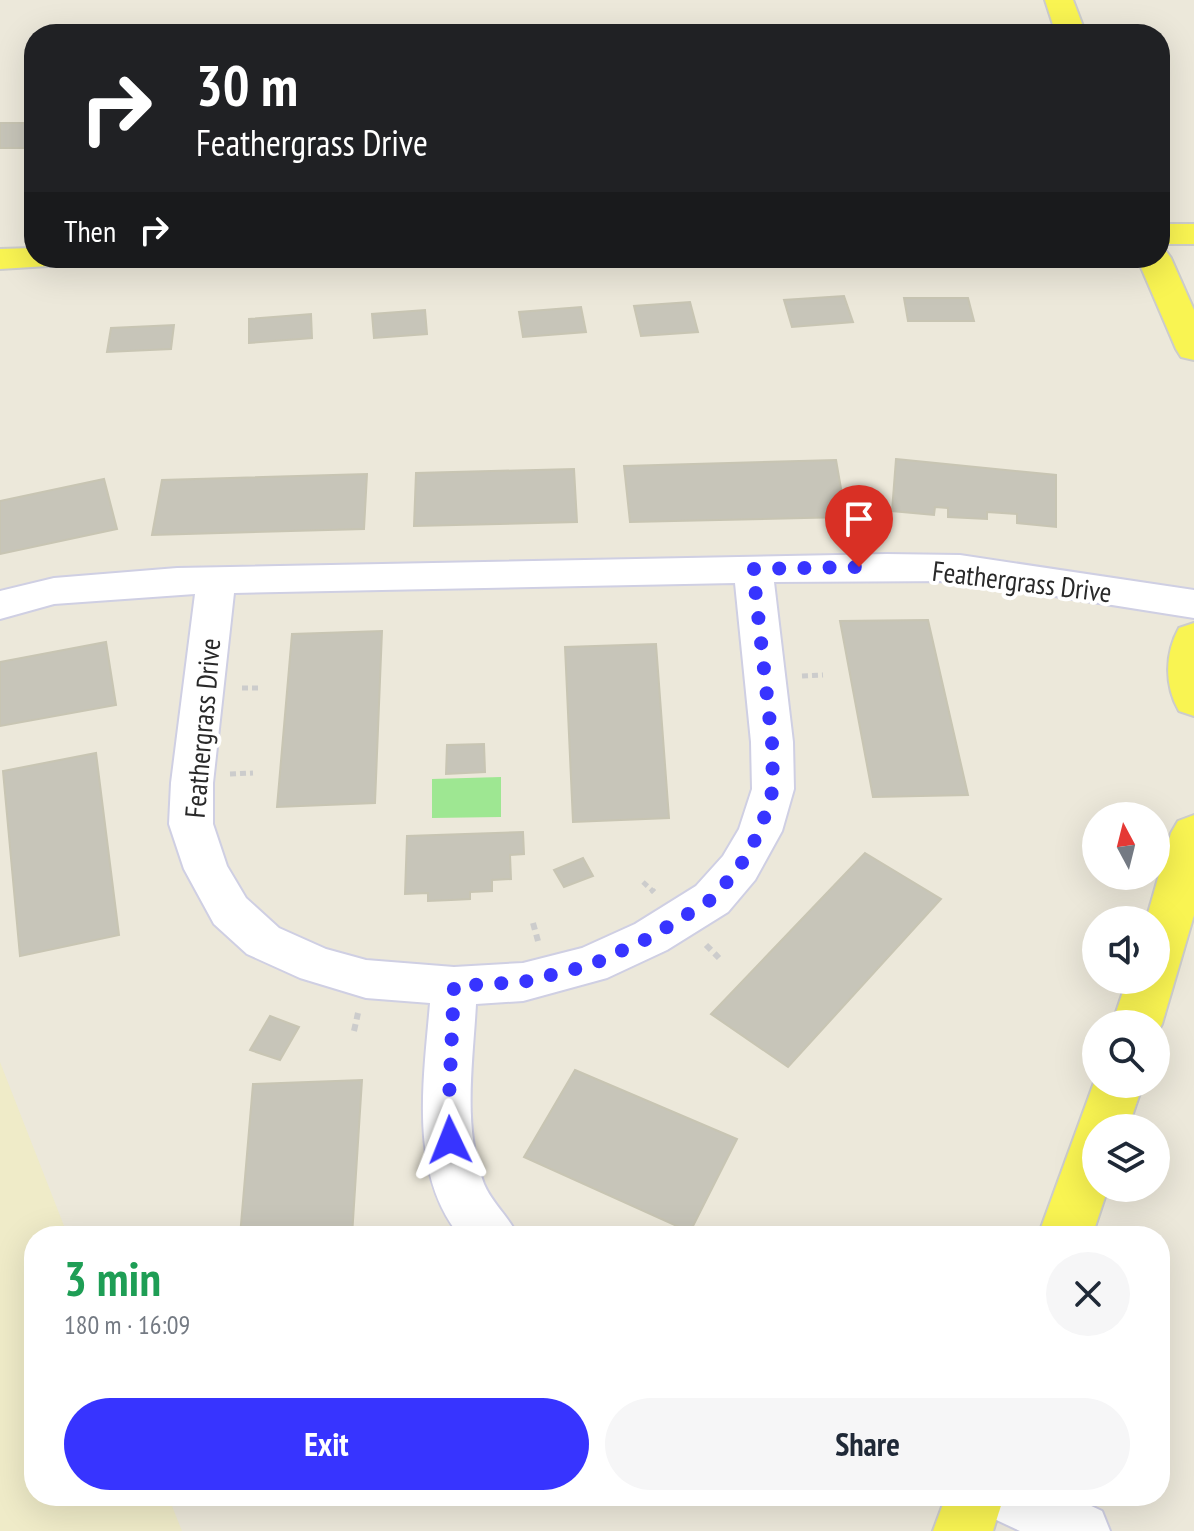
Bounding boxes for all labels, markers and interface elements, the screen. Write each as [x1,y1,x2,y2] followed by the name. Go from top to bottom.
[196,49,298,121] text: 30 m
[64,56,168,160] icon: right
[196,119,428,166] text: Feathergrass Drive
[132,208,176,252] icon: right
[64,211,116,250] text: Then
[825,485,893,567] pin
[837,497,881,541] icon: arrive
[930,552,1114,610] street label: Feathergrass Drive
[176,637,228,819] street label: Feathergrass Drive
[1082,802,1170,890] north arrow
[1082,802,1170,1202] map controls
[1082,906,1170,994] button: sound
[1082,1010,1170,1098] button: search
[408,1098,492,1182] position arrow
[1082,1114,1170,1202] button: layers
[64,1247,161,1309] text: 3 min
[1046,1252,1130,1336] button: close
[64,1308,190,1341] text: 180 m · 16:09
[64,1398,589,1490] button: Exit
[605,1398,1130,1490] button: Share

